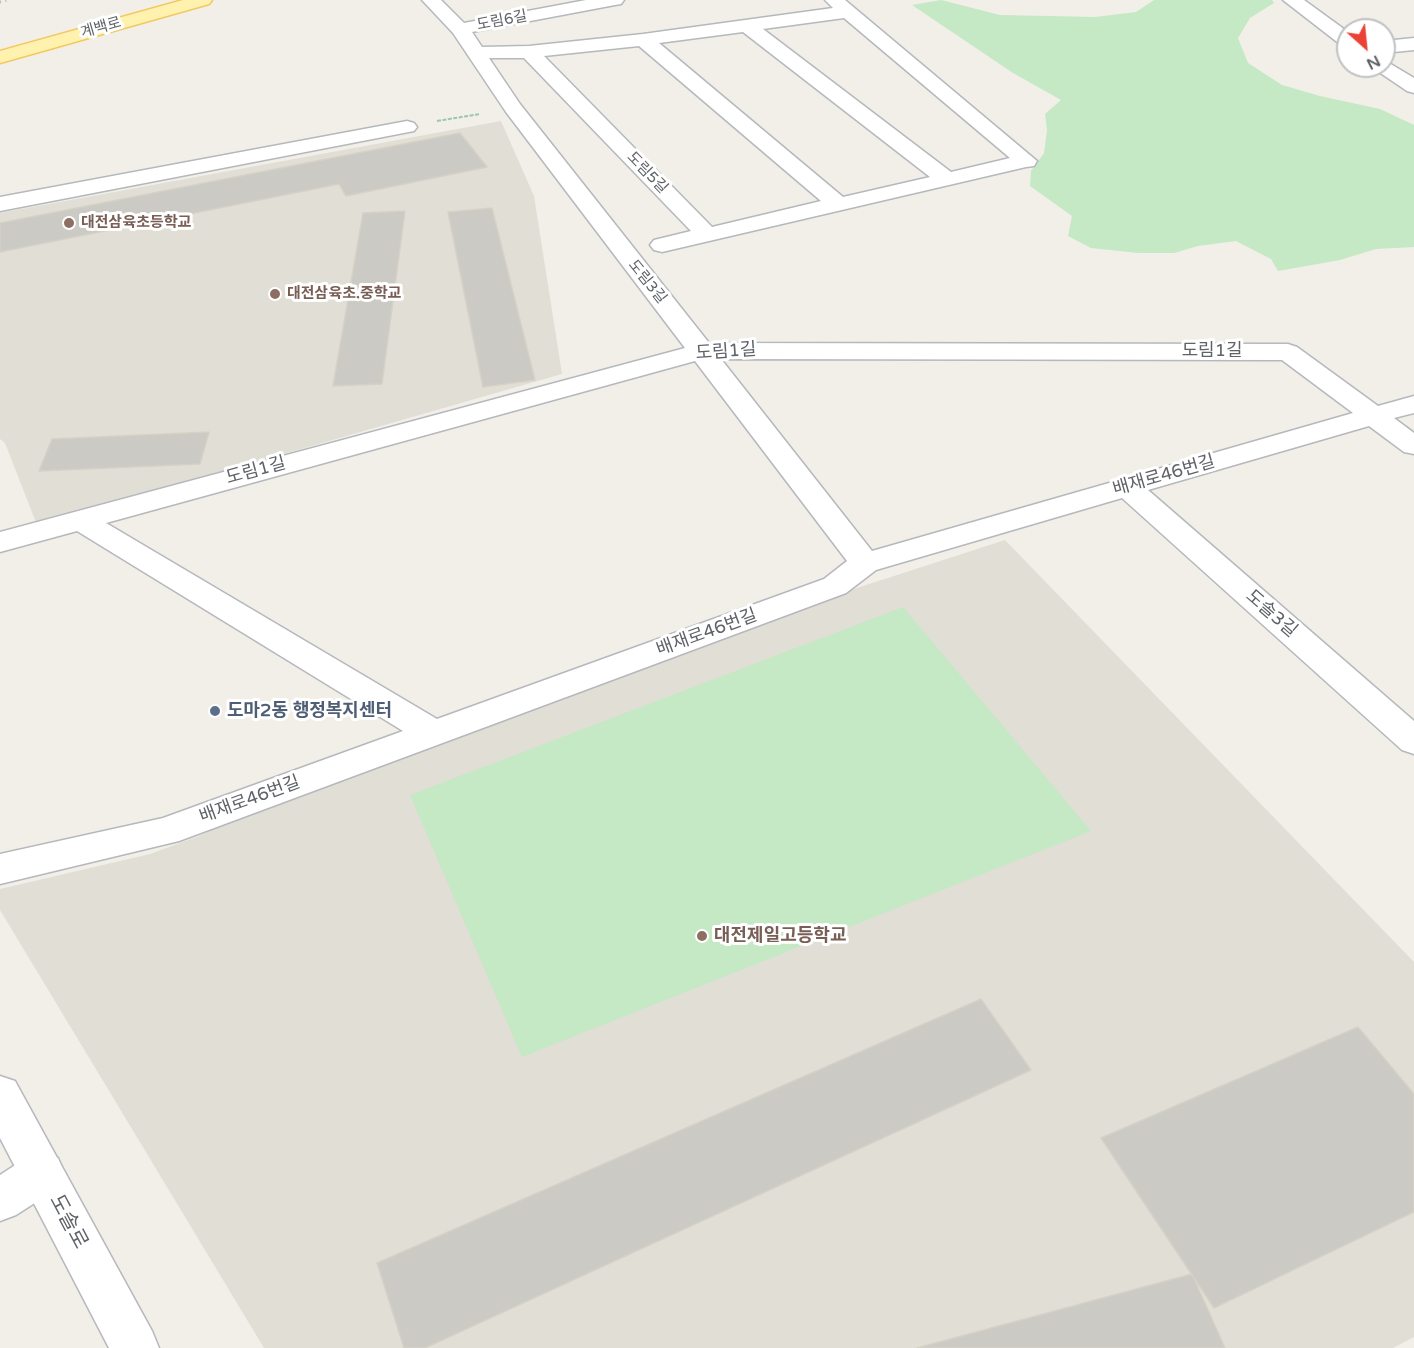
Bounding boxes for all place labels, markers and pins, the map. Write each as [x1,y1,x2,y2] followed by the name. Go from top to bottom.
[81,214,191,232] place label: 대전삼육초등학교
[62,216,76,230] marker: 대전삼육초등학교
[287,285,401,303] place label: 대전삼육초.중학교
[268,287,282,301] marker: 대전삼육초.중학교
[227,700,392,722] place label: 도마2동 행정복지센터
[208,704,222,718] marker: 도마2동 행정복지센터
[714,925,846,947] place label: 대전제일고등학교
[695,929,709,943] marker: 대전제일고등학교

